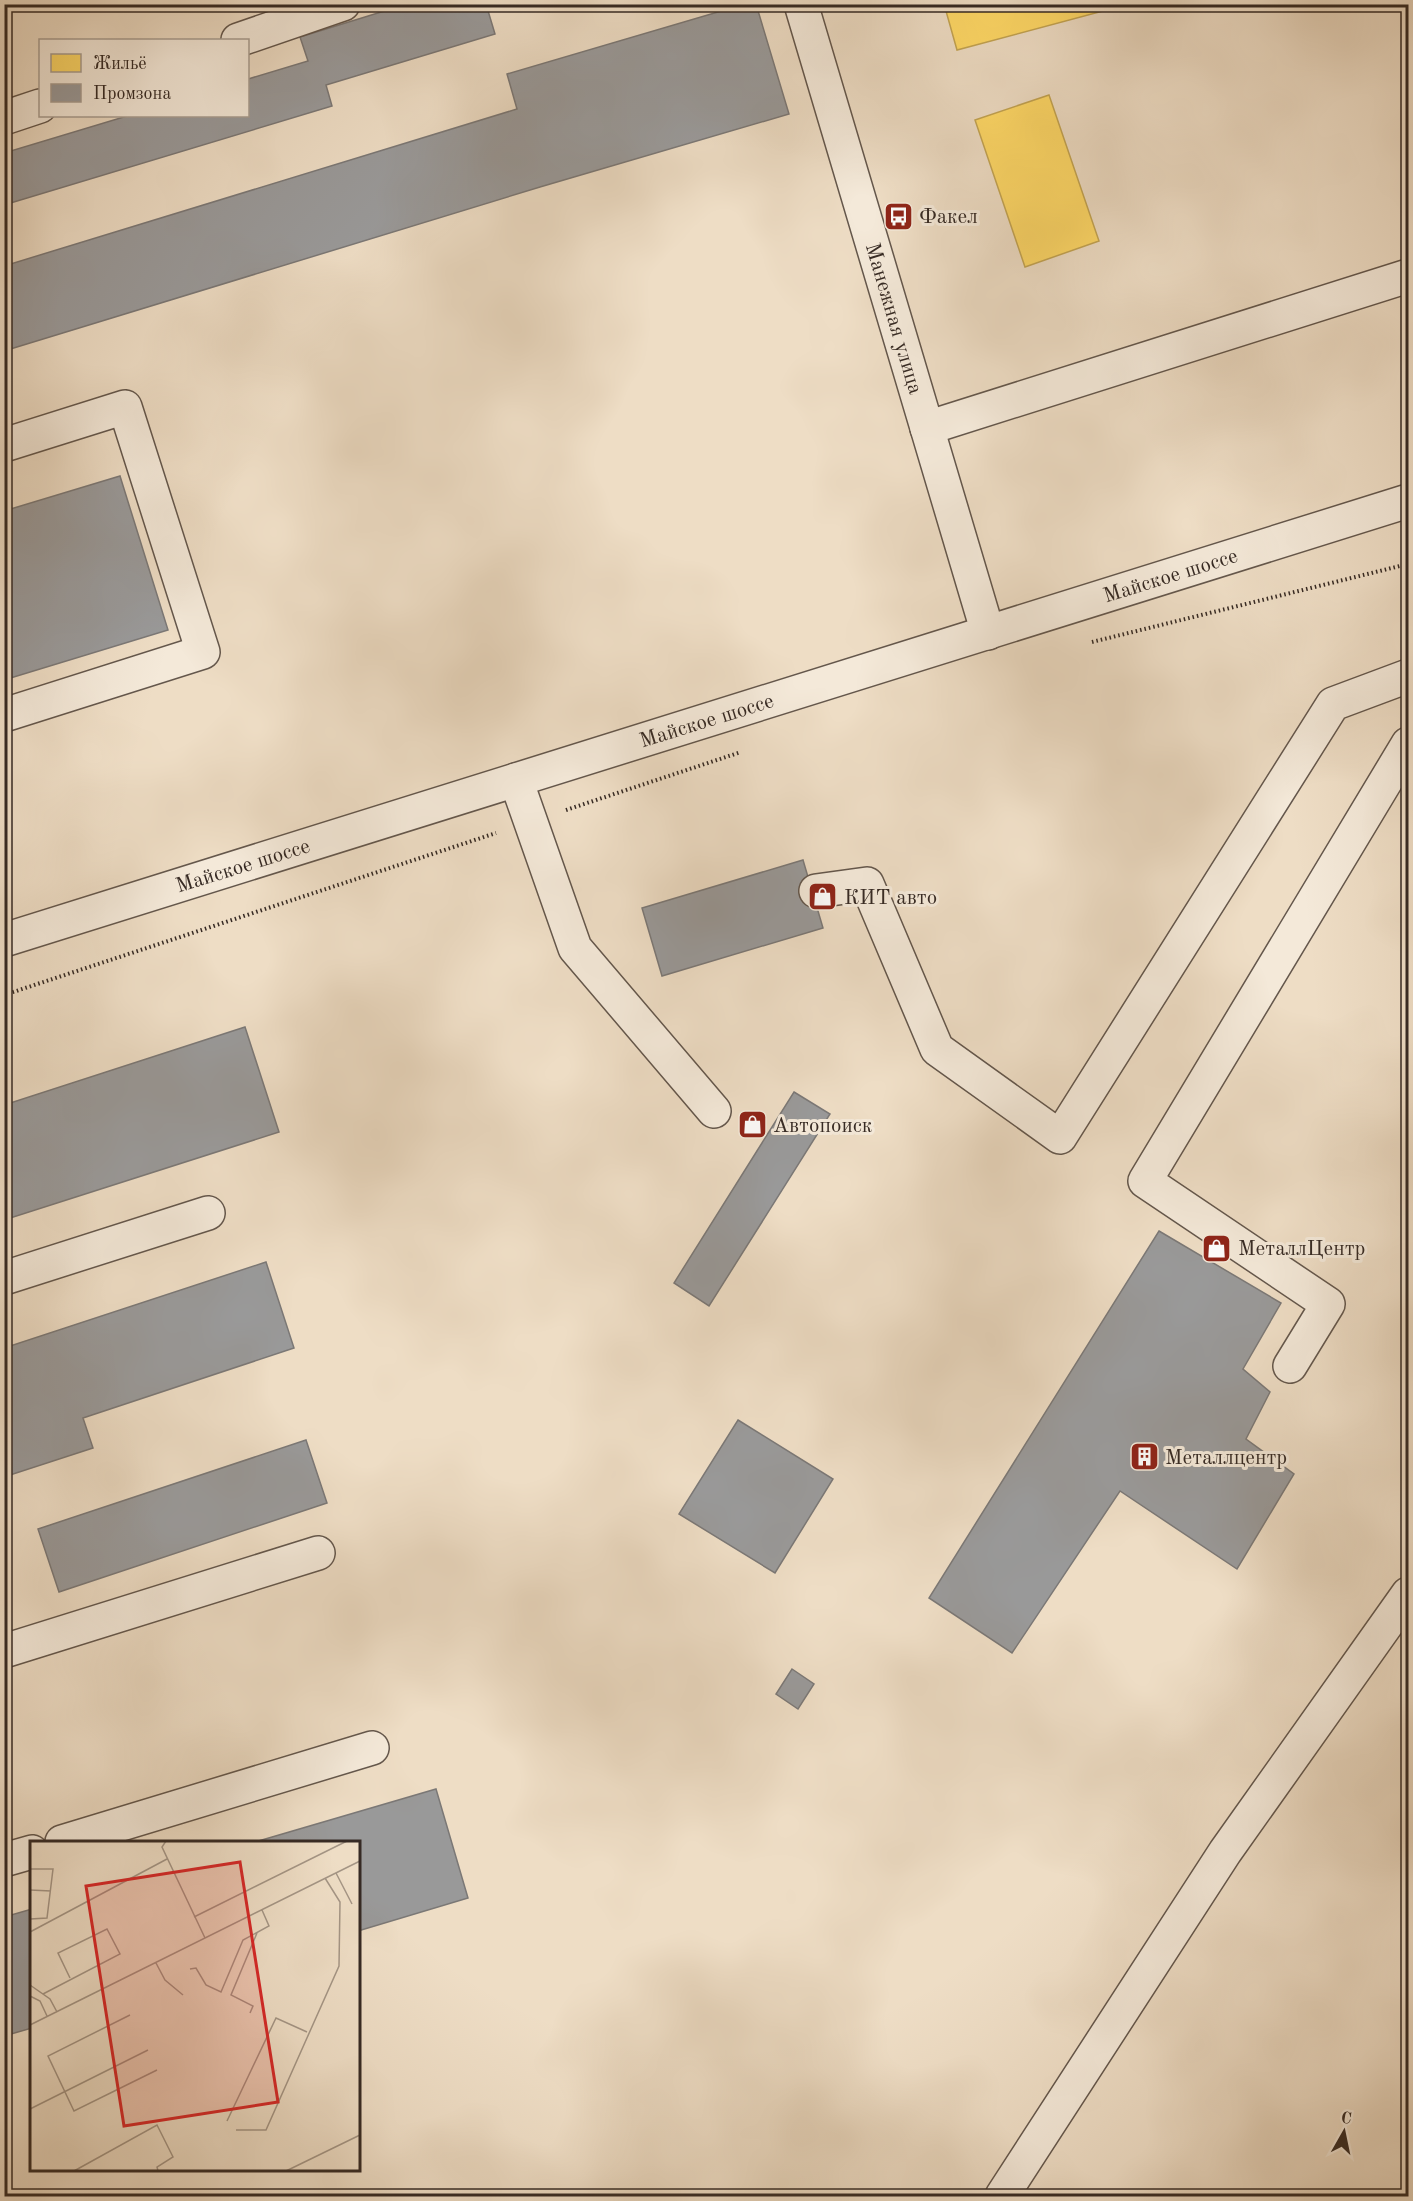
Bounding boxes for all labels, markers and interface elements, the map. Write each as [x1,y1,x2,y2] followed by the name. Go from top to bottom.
[39,39,249,117] legend
[93,55,147,73] text: Жильё
[93,85,171,103] text: Промзона
[882,200,914,232] bus stop icon: Факел
[919,207,978,228] place label: Факел
[861,241,925,397] street label: Манежная улица
[1101,546,1240,608] street label: Майское шоссе
[637,691,777,753] street label: Майское шоссе
[173,836,313,898] street label: Майское шоссе
[807,881,839,913] shop icon: КИТ авто
[844,888,937,909] place label: КИТ авто
[736,1109,768,1141] shop icon: Автопоиск
[773,1116,873,1137] place label: Автопоиск
[1201,1232,1233,1264] shop icon: МеталлЦентр
[1238,1239,1365,1260] place label: МеталлЦентр
[1128,1441,1160,1473] building icon: Металлцентр
[1165,1448,1287,1469] place label: Металлцентр
[30,1841,360,2171] inset map
[1314,2102,1374,2162] north arrow
[1340,2110,1353,2128] text: С

